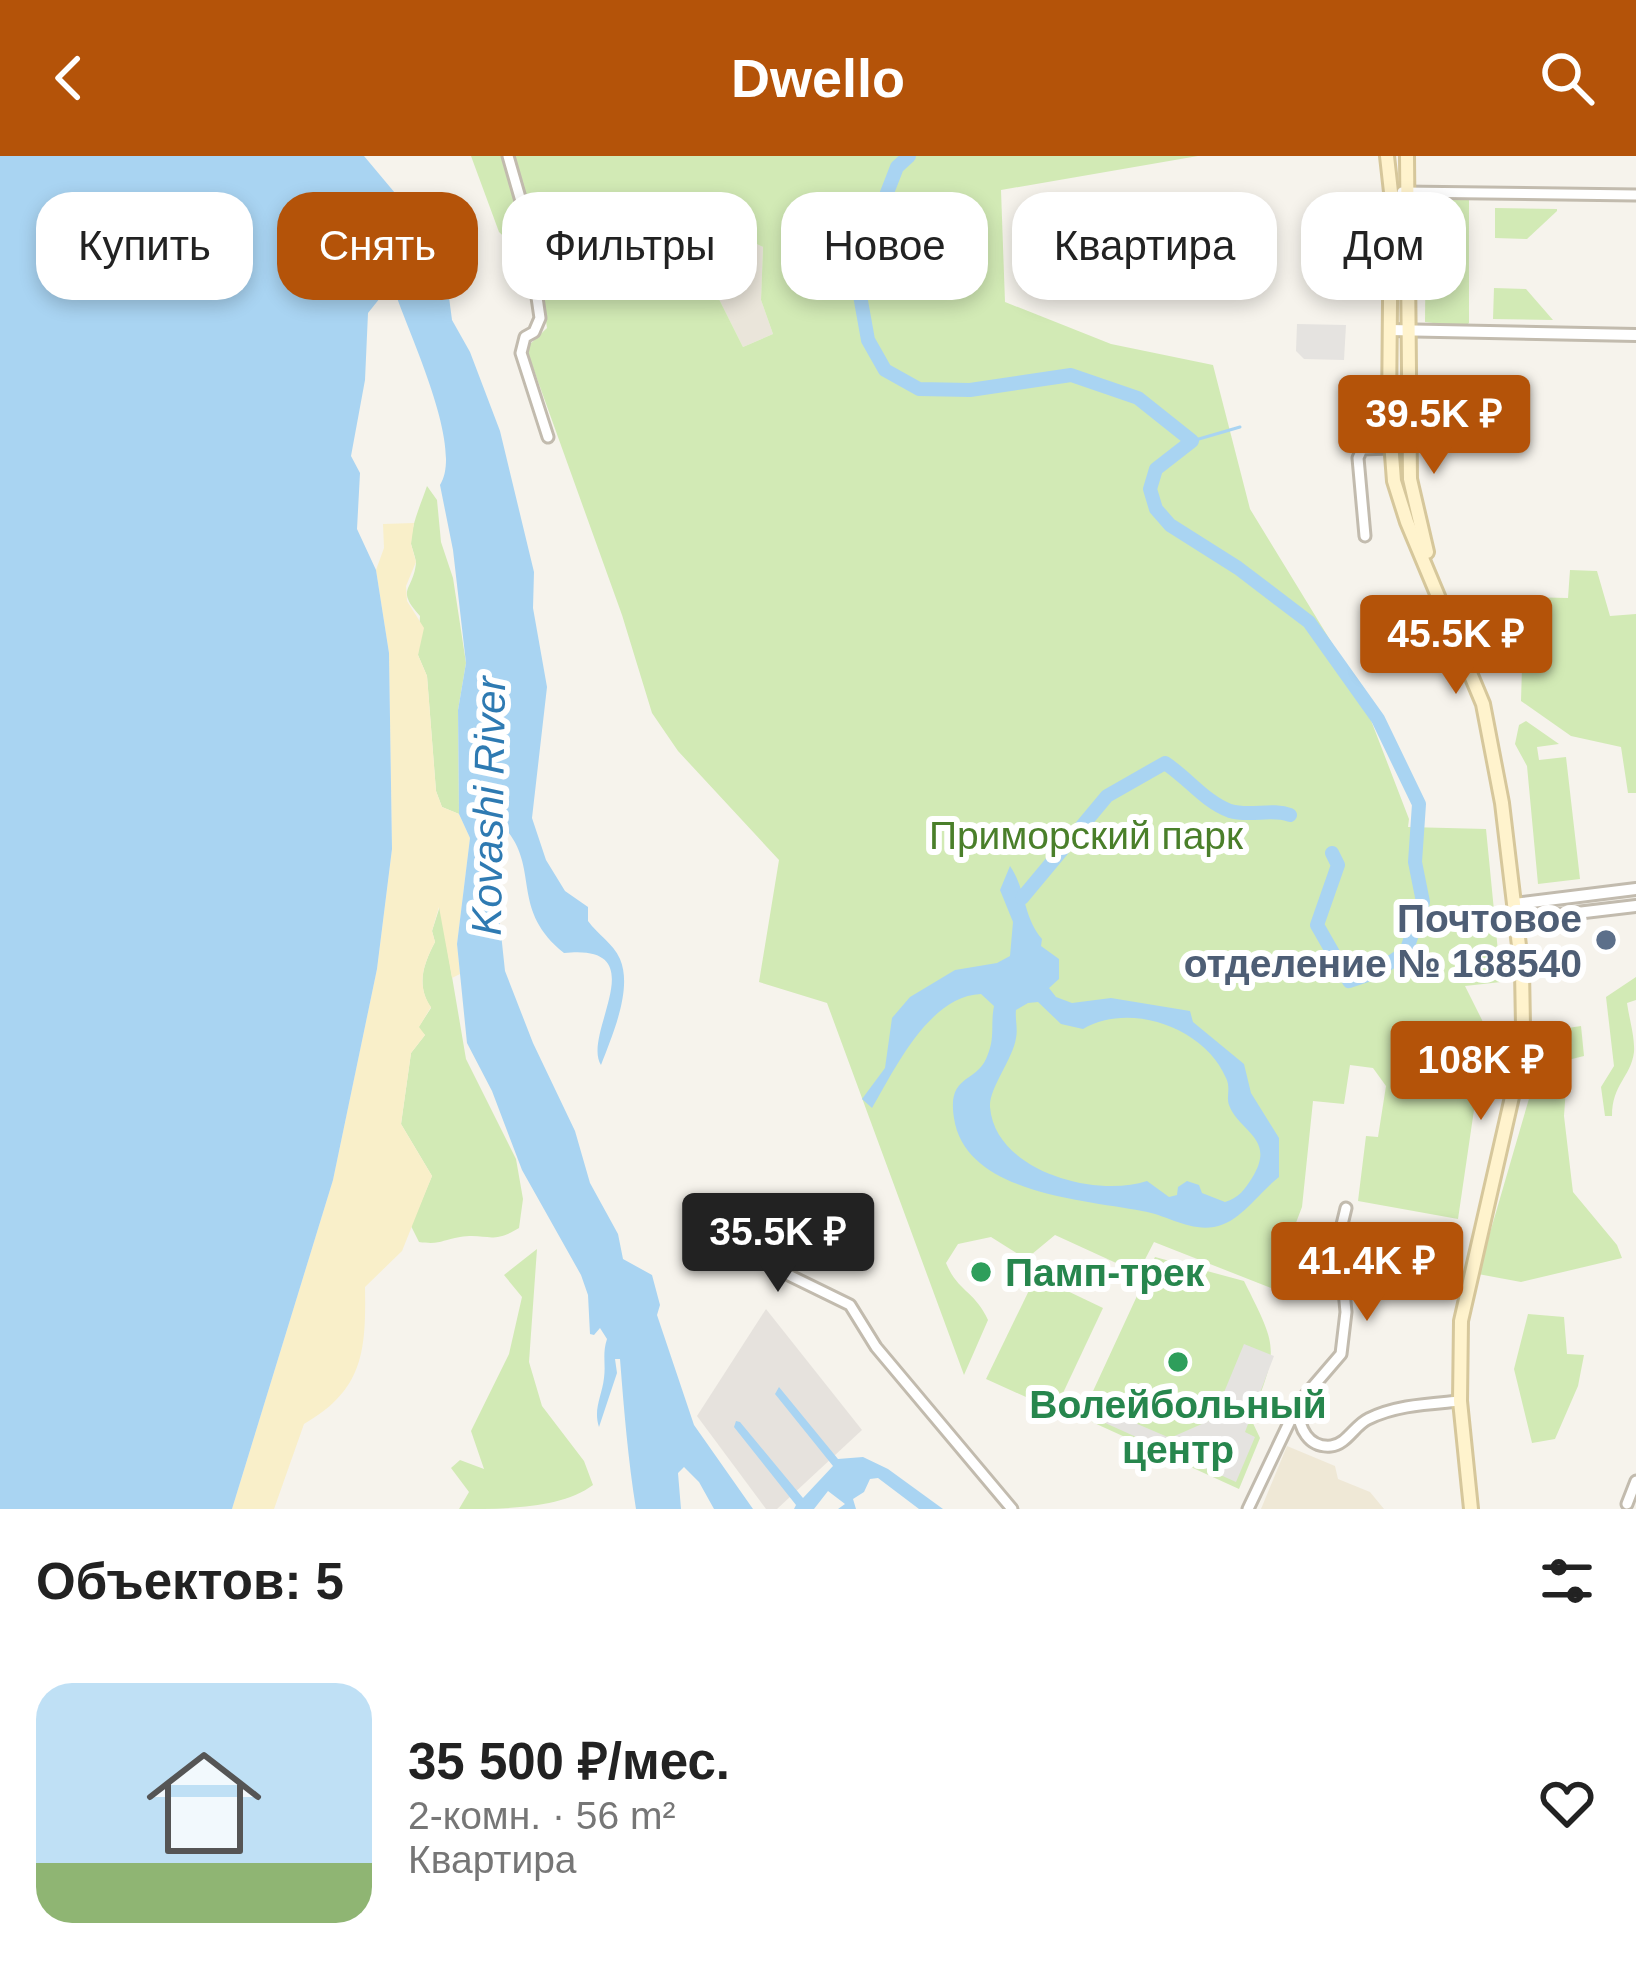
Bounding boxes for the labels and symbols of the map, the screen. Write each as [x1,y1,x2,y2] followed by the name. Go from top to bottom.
[1323,375,1545,477] pin: 39.5K ₽
[1345,595,1567,697] pin: 45.5K ₽
[463,674,514,936] water label: Kovashi River
[929,814,1244,857] park label: Приморский парк
[1184,897,1582,985] place label: Почтовое отделение № 188540
[1593,927,1619,953] marker: Почтовое отделение № 188540
[1383,1021,1579,1123] pin: 108K ₽
[667,1193,889,1295] pin: 35.5K ₽
[1256,1222,1478,1324] pin: 41.4K ₽
[1005,1251,1205,1294] place label: Памп-трек
[968,1259,994,1285] marker: Памп-трек
[1165,1349,1191,1375] marker: Волейбольный центр
[1029,1383,1327,1471] place label: Волейбольный центр

